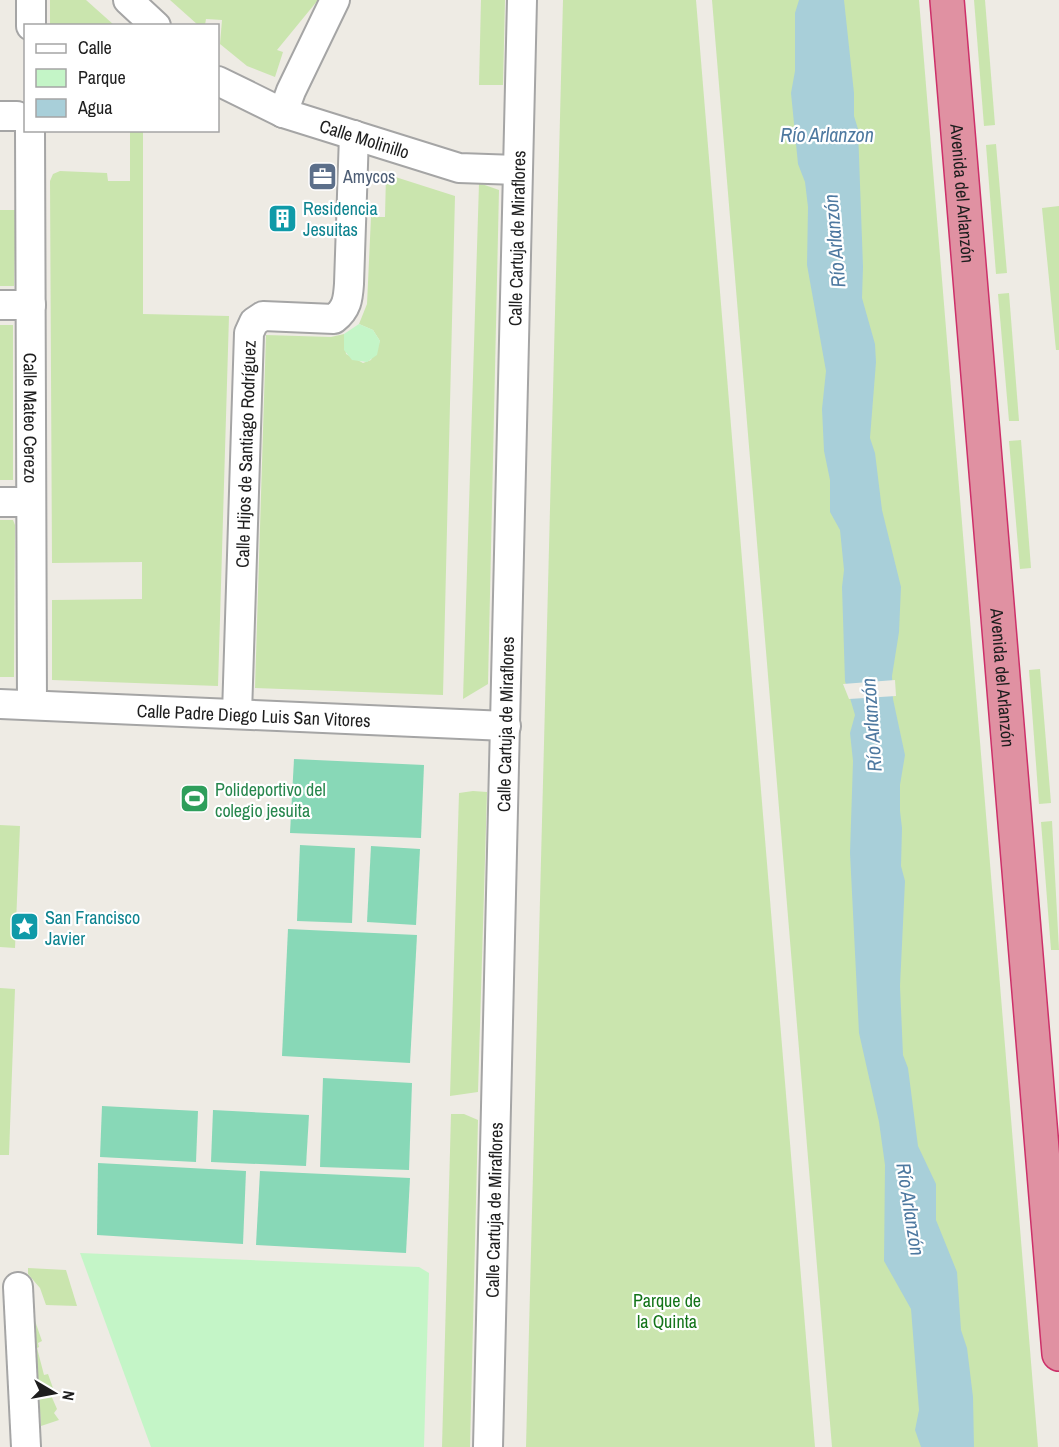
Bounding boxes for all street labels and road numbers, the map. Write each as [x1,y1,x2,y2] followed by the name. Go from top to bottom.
[317,113,413,164] street label: Calle Molinillo
[945,122,981,264] street label: Avenida del Arlanzón
[502,150,531,326] street label: Calle Cartuja de Miraflores
[229,340,261,568] street label: Calle Hijos de Santiago Rodríguez
[18,353,44,483] street label: Calle Mateo Cerezo
[985,606,1021,748] street label: Avenida del Arlanzón
[490,636,520,812] street label: Calle Cartuja de Miraflores
[136,697,371,733] street label: Calle Padre Diego Luis San Vitores
[479,1122,508,1298] street label: Calle Cartuja de Miraflores

